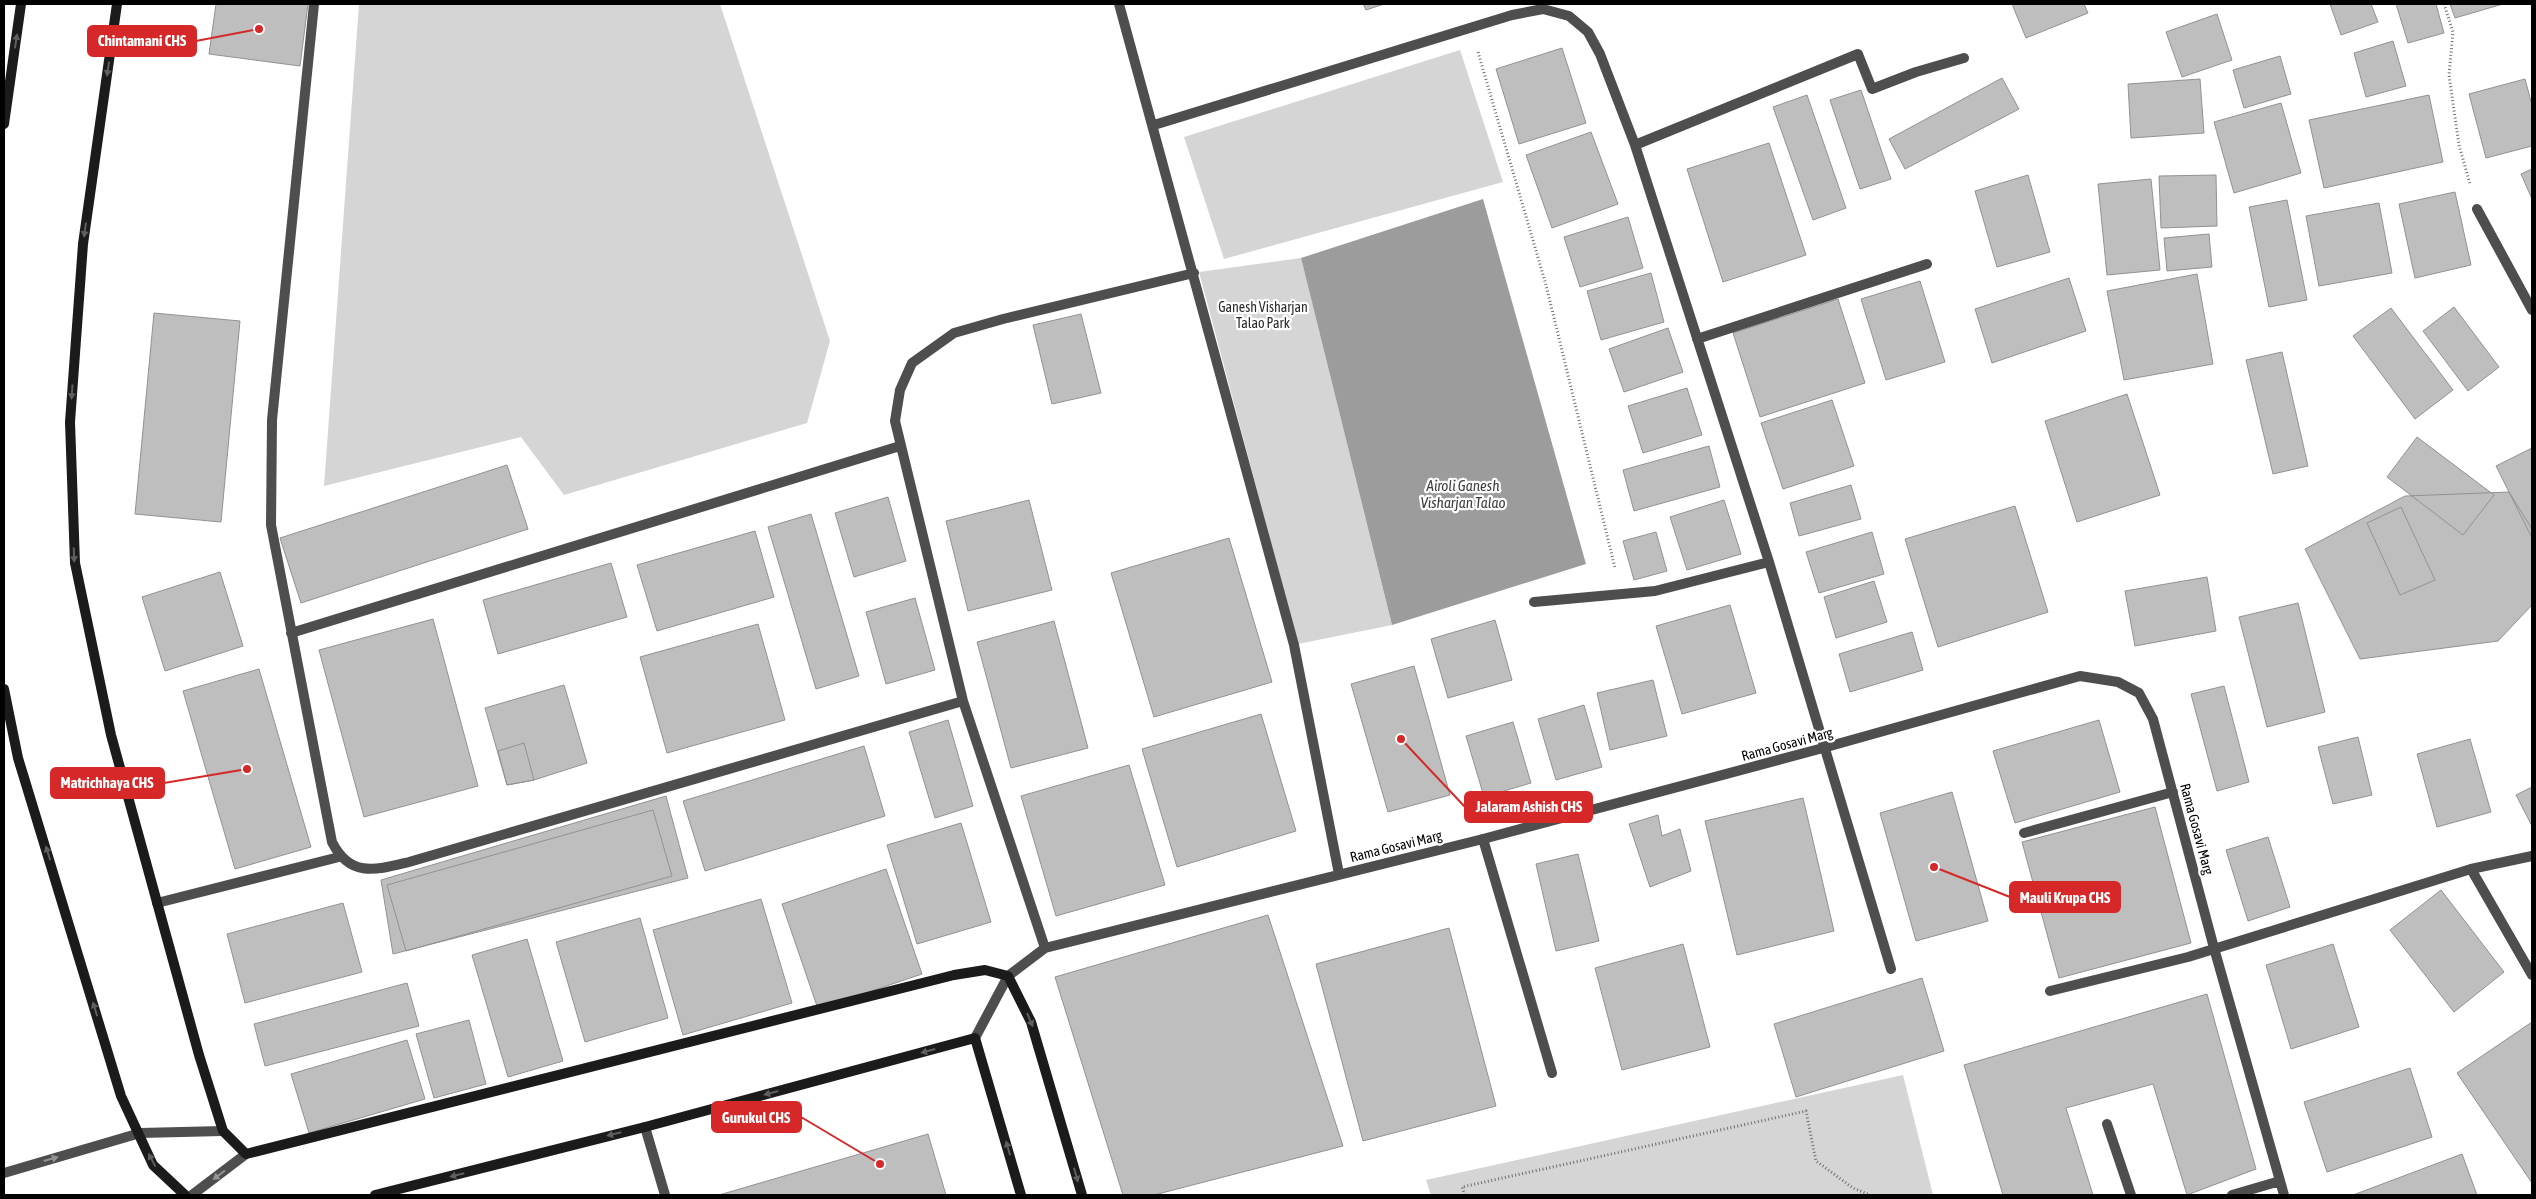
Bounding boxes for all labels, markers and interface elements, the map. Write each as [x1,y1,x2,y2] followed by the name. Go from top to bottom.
[88,26,196,56] callout: Chintamani CHS
[98,32,187,49] text: Chintamani CHS
[12,33,20,49] one-way arrow
[103,62,111,78] one-way arrow
[80,223,88,239] one-way arrow
[1218,299,1308,331] park label: Ganesh Visharjan Talao Park
[67,384,75,400] one-way arrow
[1421,477,1505,511] water label: Airoli Ganesh Visharjan Talao
[71,547,79,563] one-way arrow
[1740,724,1834,764] street label: Rama Gosavi Marg
[51,768,164,798] callout: Matrichhaya CHS
[60,774,154,791] text: Matrichhaya CHS
[2177,782,2217,876] street label: Rama Gosavi Marg
[1465,792,1592,822] callout: Jalaram Ashish CHS
[1475,798,1583,815] text: Jalaram Ashish CHS
[1348,827,1444,865] street label: Rama Gosavi Marg
[43,846,51,861] one-way arrow
[2010,882,2120,912] callout: Mauli Krupa CHS
[2020,889,2111,906] text: Mauli Krupa CHS
[90,1001,98,1016] one-way arrow
[1026,1013,1034,1027] one-way arrow
[921,1047,936,1055] one-way arrow
[764,1089,779,1097] one-way arrow
[712,1102,801,1132] callout: Gurukul CHS
[722,1109,791,1126] text: Gurukul CHS
[607,1131,622,1139] one-way arrow
[1003,1141,1011,1156] one-way arrow
[148,1153,156,1168] one-way arrow
[43,1154,58,1162] one-way arrow
[1073,1168,1081,1183] one-way arrow
[213,1169,226,1180] one-way arrow
[449,1171,464,1179] one-way arrow

